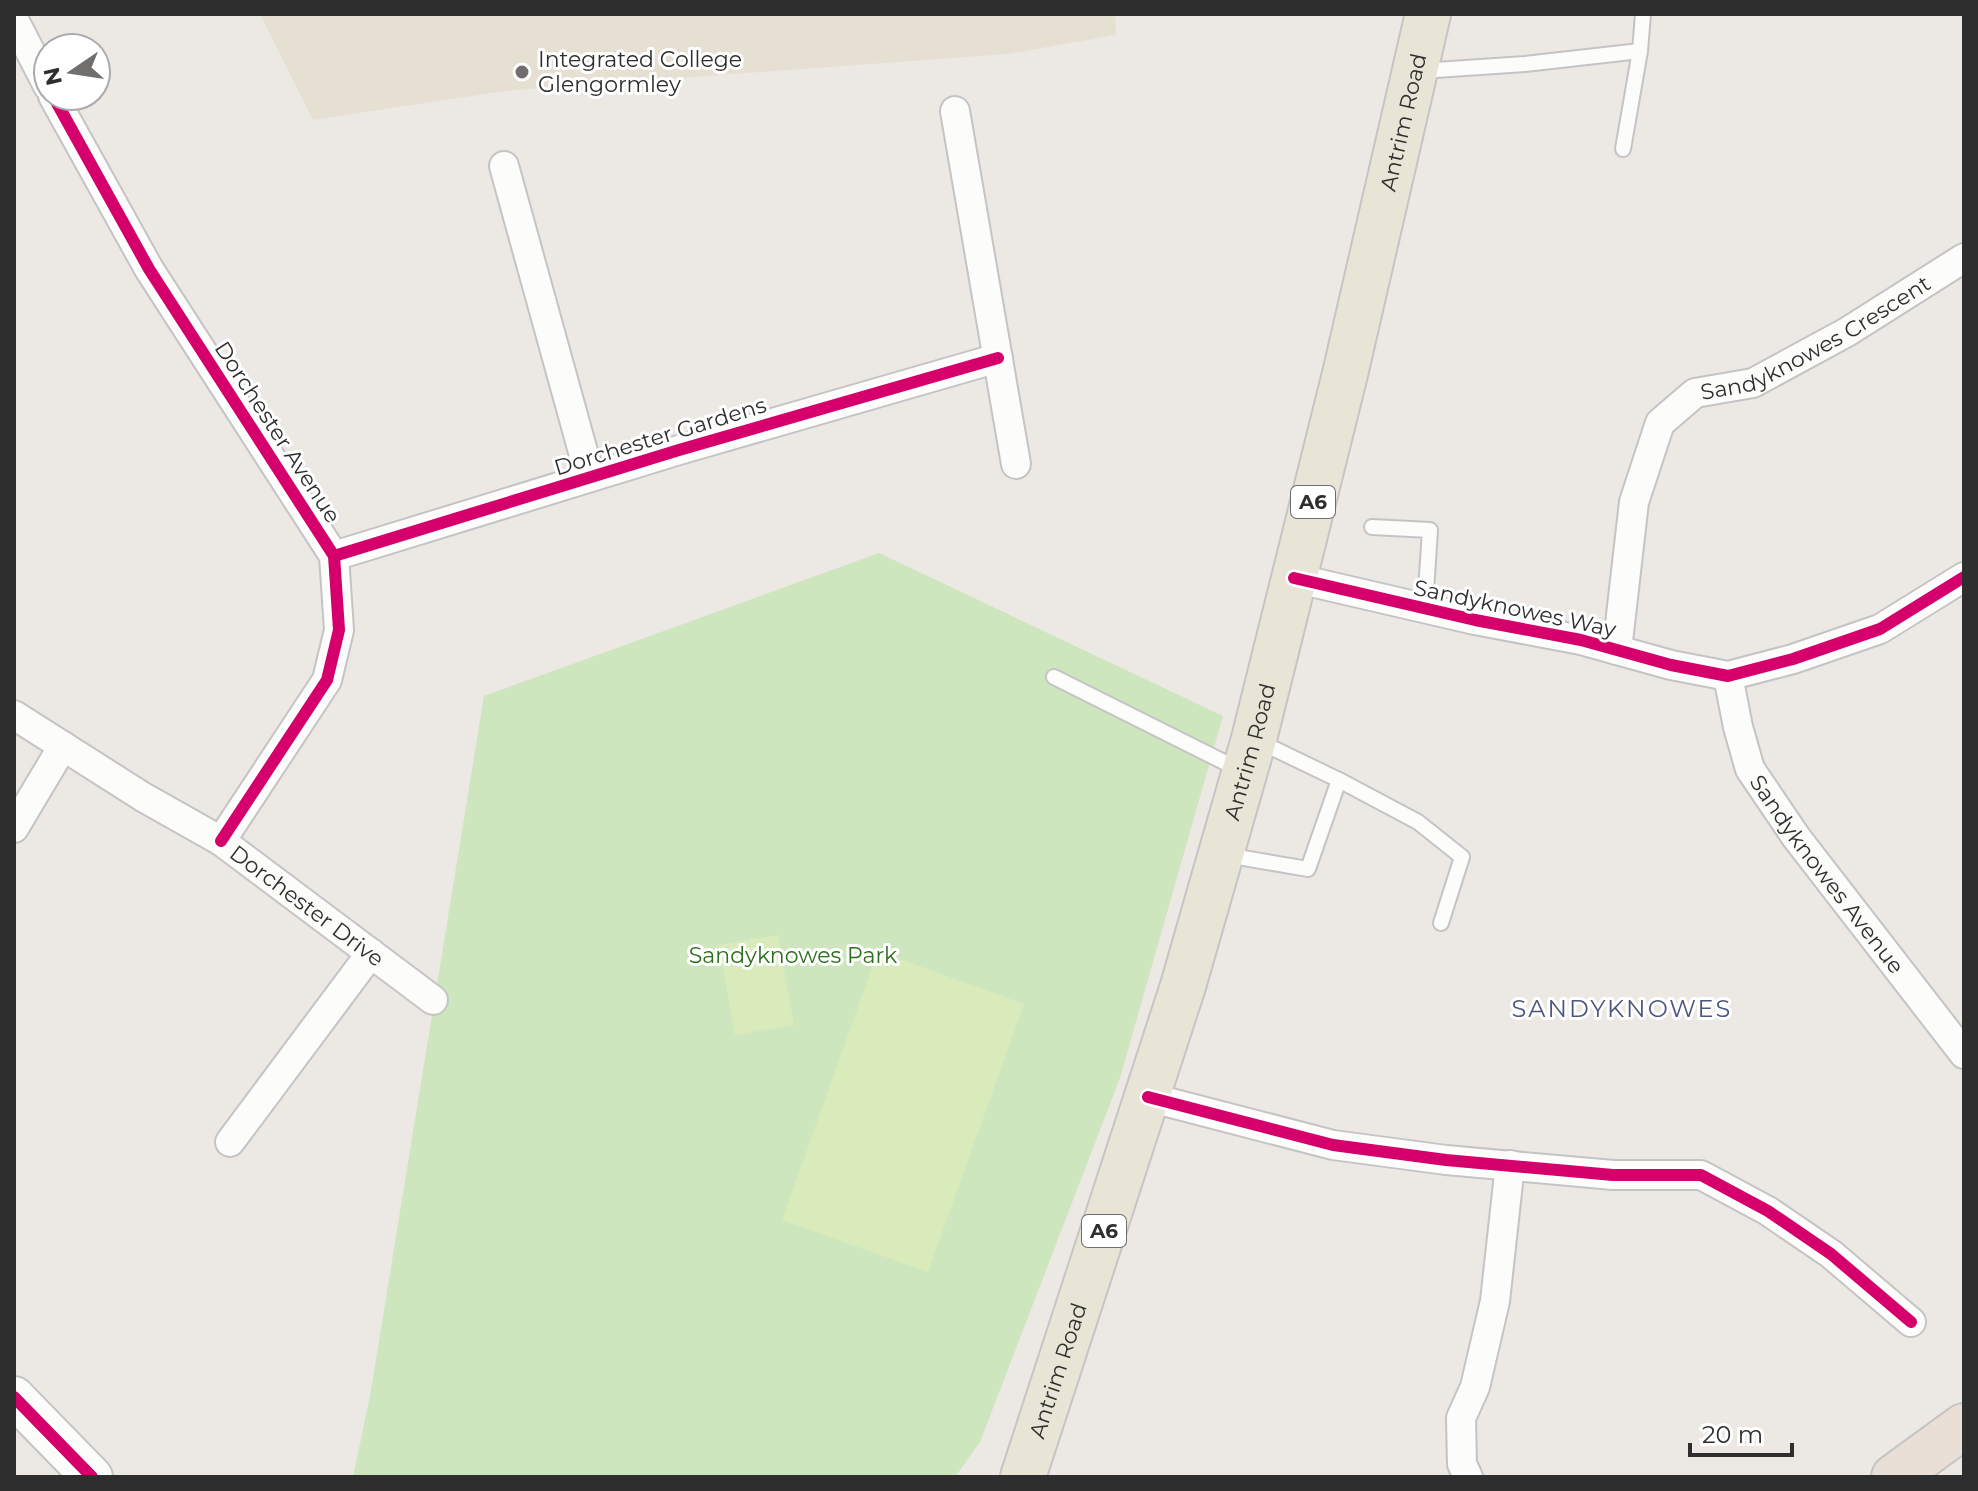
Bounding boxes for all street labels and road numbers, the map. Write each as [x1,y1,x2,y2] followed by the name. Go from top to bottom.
[1375,51,1433,194] street label: Antrim Road
[1699,270,1936,406] street label: Sandyknowes Crescent
[209,336,346,528] street label: Dorchester Avenue
[551,391,770,482] street label: Dorchester Gardens
[1291,486,1335,518] road number: A6
[1411,574,1618,643] street label: Sandyknowes Way
[1218,681,1281,823] street label: Antrim Road
[1744,770,1910,979] street label: Sandyknowes Avenue
[224,839,389,972] street label: Dorchester Drive
[1082,1215,1126,1247] road number: A6
[1024,1300,1093,1442] street label: Antrim Road

